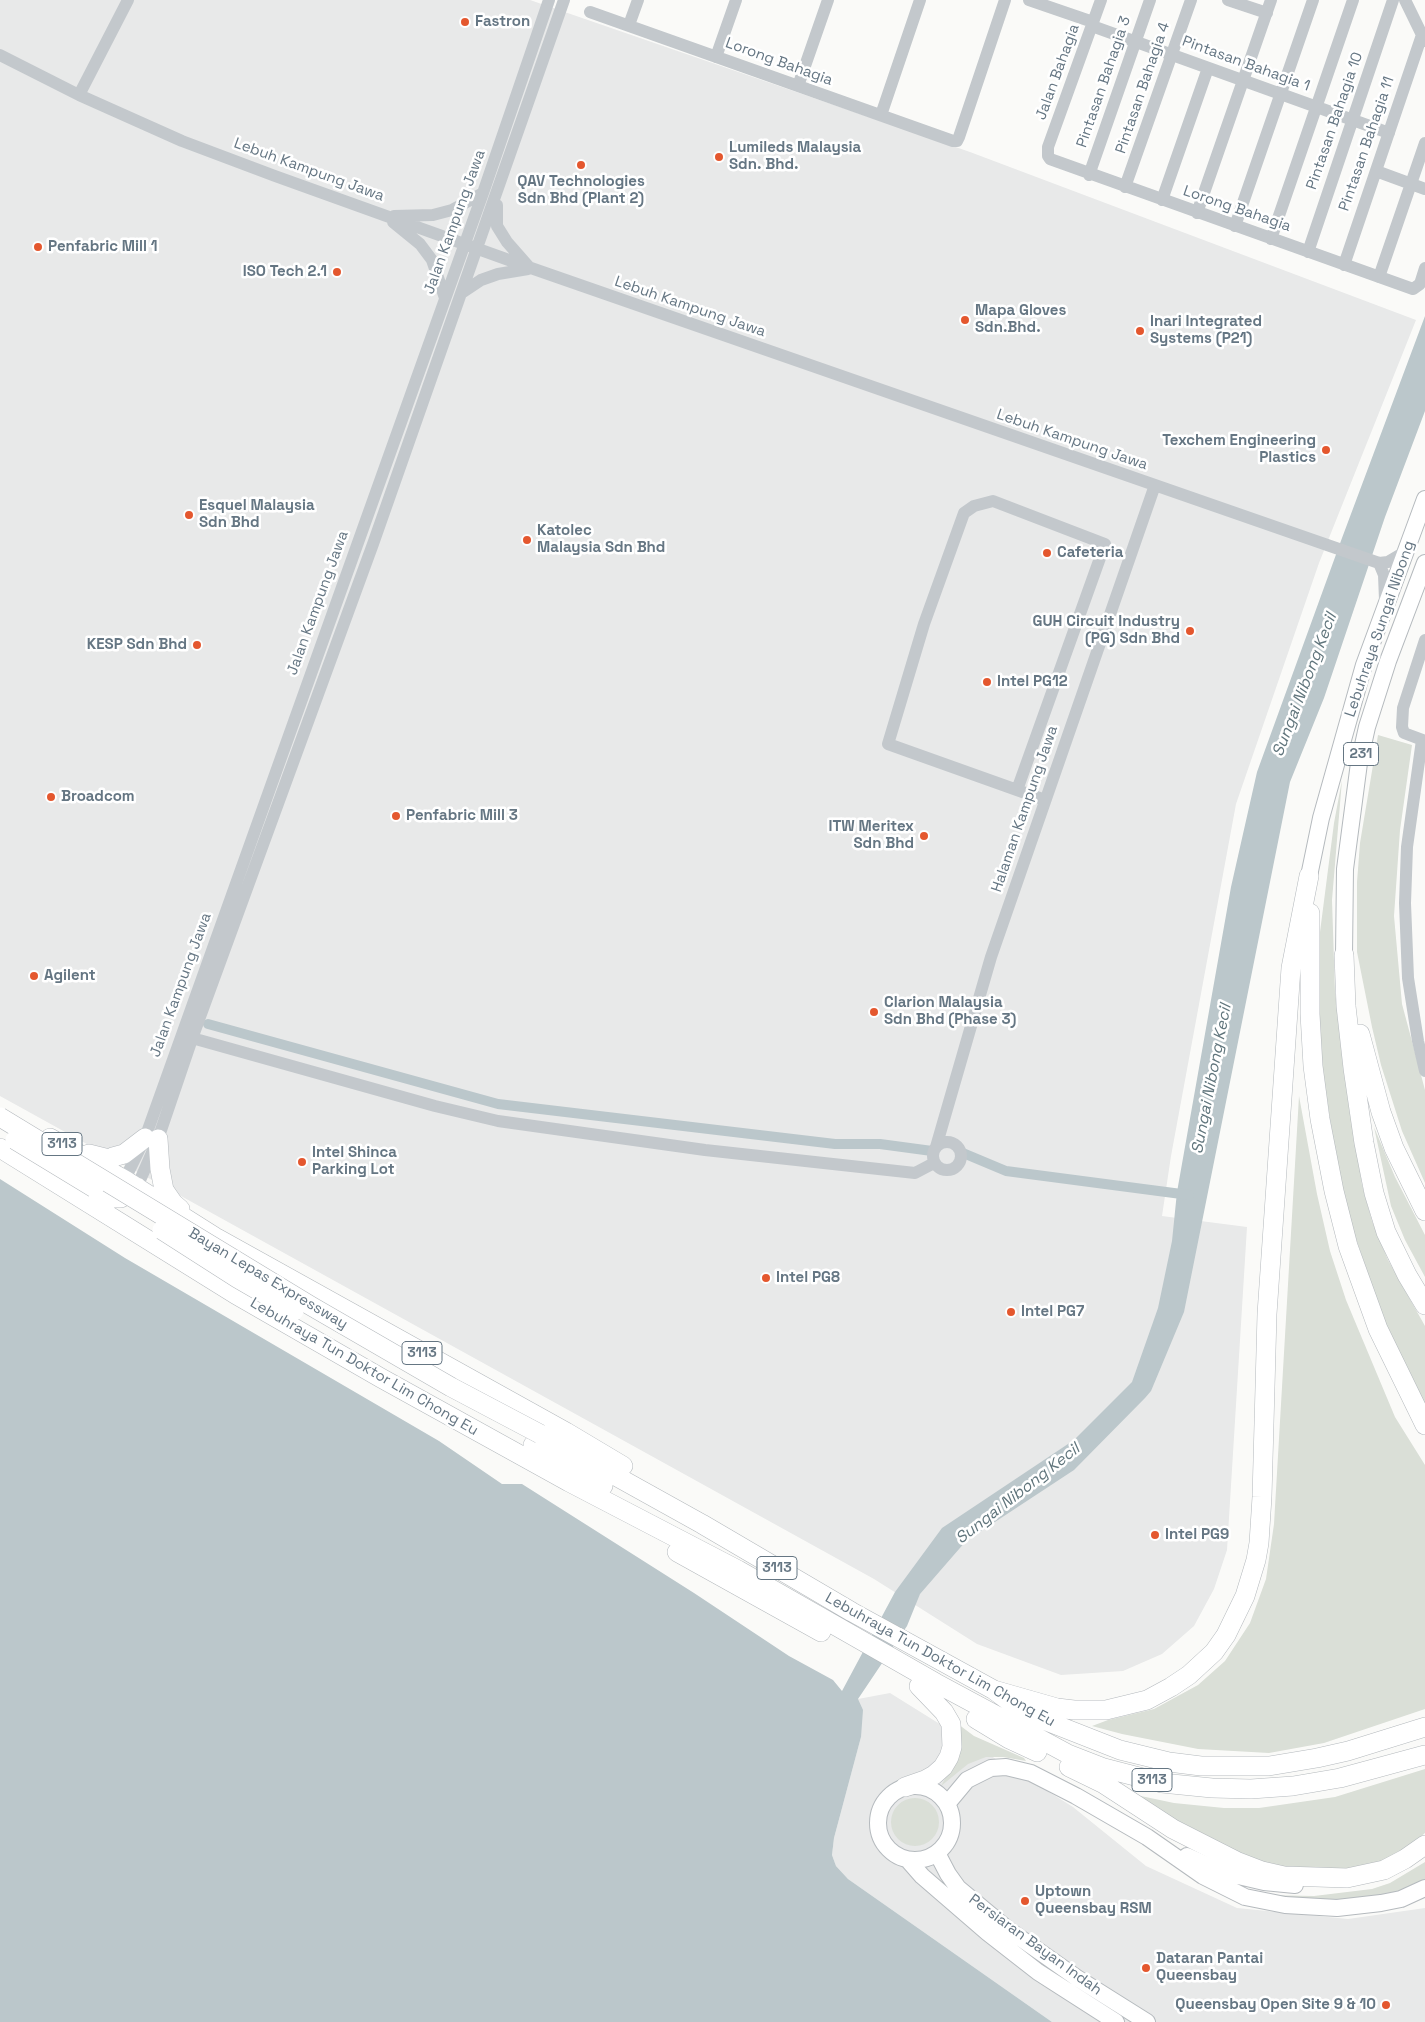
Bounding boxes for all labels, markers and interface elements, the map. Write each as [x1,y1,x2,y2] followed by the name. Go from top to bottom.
[475,13,530,31] place label: Fastron
[1073,14,1135,150] street label: Pintasan Bahagia 3
[459,16,471,28] marker: Fastron
[1112,20,1174,156] street label: Pintasan Bahagia 4
[1032,22,1084,122] street label: Jalan Bahagia
[1180,32,1312,96] street label: Pintasan Bahagia 1
[723,34,835,90] street label: Lorong Bahagia
[1303,50,1367,192] street label: Pintasan Bahagia 10
[1336,74,1398,214] street label: Pintasan Bahagia 11
[231,134,387,206] street label: Lebuh Kampung Jawa
[729,139,861,174] place label: Lumileds Malaysia Sdn. Bhd.
[421,147,489,297] street label: Jalan Kampung Jawa
[713,151,725,163] marker: Lumileds Malaysia Sdn. Bhd.
[575,159,587,171] marker: QAV Technologies Sdn Bhd (Plant 2)
[517,173,645,208] place label: QAV Technologies Sdn Bhd (Plant 2)
[1181,182,1293,236] street label: Lorong Bahagia
[48,238,158,256] place label: Penfabric Mill 1
[32,241,44,253] marker: Penfabric Mill 1
[243,263,327,281] place label: ISO Tech 2.1
[331,266,343,278] marker: ISO Tech 2.1
[612,273,768,341] street label: Lebuh Kampung Jawa
[975,302,1066,337] place label: Mapa Gloves Sdn.Bhd.
[1150,313,1262,348] place label: Inari Integrated Systems (P21)
[959,314,971,326] marker: Mapa Gloves Sdn.Bhd.
[1134,325,1146,337] marker: Inari Integrated Systems (P21)
[994,406,1150,474] street label: Lebuh Kampung Jawa
[1162,432,1316,467] place label: Texchem Engineering Plastics
[1320,444,1332,456] marker: Texchem Engineering Plastics
[199,497,315,532] place label: Esquel Malaysia Sdn Bhd
[183,509,195,521] marker: Esquel Malaysia Sdn Bhd
[537,522,665,557] place label: Katolec Malaysia Sdn Bhd
[284,528,352,678] street label: Jalan Kampung Jawa
[521,534,533,546] marker: Katolec Malaysia Sdn Bhd
[1341,538,1419,720] street label: Lebuhraya Sungai Nibong
[1057,544,1123,562] place label: Cafeteria
[1041,547,1053,559] marker: Cafeteria
[1269,611,1341,759] water label: Sungai Nibong Kecil
[1033,613,1180,648] place label: GUH Circuit Industry (PG) Sdn Bhd
[1184,625,1196,637] marker: GUH Circuit Industry (PG) Sdn Bhd
[87,636,187,654] place label: KESP Sdn Bhd
[191,639,203,651] marker: KESP Sdn Bhd
[997,673,1068,691] place label: Intel PG12
[981,676,993,688] marker: Intel PG12
[988,723,1062,895] street label: Halaman Kampung Jawa
[1344,742,1378,766] road number: 231
[61,788,135,806] place label: Broadcom
[45,791,57,803] marker: Broadcom
[406,807,518,825] place label: Penfabric Mill 3
[390,810,402,822] marker: Penfabric Mill 3
[829,818,914,853] place label: ITW Meritex Sdn Bhd
[918,830,930,842] marker: ITW Meritex Sdn Bhd
[147,910,215,1060] street label: Jalan Kampung Jawa
[44,967,96,985] place label: Agilent
[28,970,40,982] marker: Agilent
[884,994,1016,1029] place label: Clarion Malaysia Sdn Bhd (Phase 3)
[1188,1002,1236,1156] water label: Sungai Nibong Kecil
[868,1006,880,1018] marker: Clarion Malaysia Sdn Bhd (Phase 3)
[42,1132,82,1156] road number: 3113
[312,1144,397,1179] place label: Intel Shinca Parking Lot
[296,1156,308,1168] marker: Intel Shinca Parking Lot
[185,1224,351,1334] street label: Bayan Lepas Expressway
[776,1269,840,1287] place label: Intel PG8
[760,1272,772,1284] marker: Intel PG8
[247,1294,481,1440] street label: Lebuhraya Tun Doktor Lim Chong Eu
[1021,1303,1084,1321] place label: Intel PG7
[1005,1306,1017,1318] marker: Intel PG7
[402,1342,442,1365] road number: 3113
[952,1440,1084,1548] water label: Sungai Nibong Kecil
[1165,1526,1229,1544] place label: Intel PG9
[1149,1529,1161,1541] marker: Intel PG9
[757,1556,797,1580] road number: 3113
[822,1589,1058,1731] street label: Lebuhraya Tun Doktor Lim Chong Eu
[1132,1768,1172,1792] road number: 3113
[1035,1883,1152,1918] place label: Uptown Queensbay RSM
[965,1891,1105,1999] street label: Persiaran Bayan Indah
[1019,1895,1031,1907] marker: Uptown Queensbay RSM
[1156,1950,1263,1985] place label: Dataran Pantai Queensbay
[1140,1962,1152,1974] marker: Dataran Pantai Queensbay
[1175,1996,1376,2014] place label: Queensbay Open Site 9 & 10
[1380,1999,1392,2011] marker: Queensbay Open Site 9 & 10

